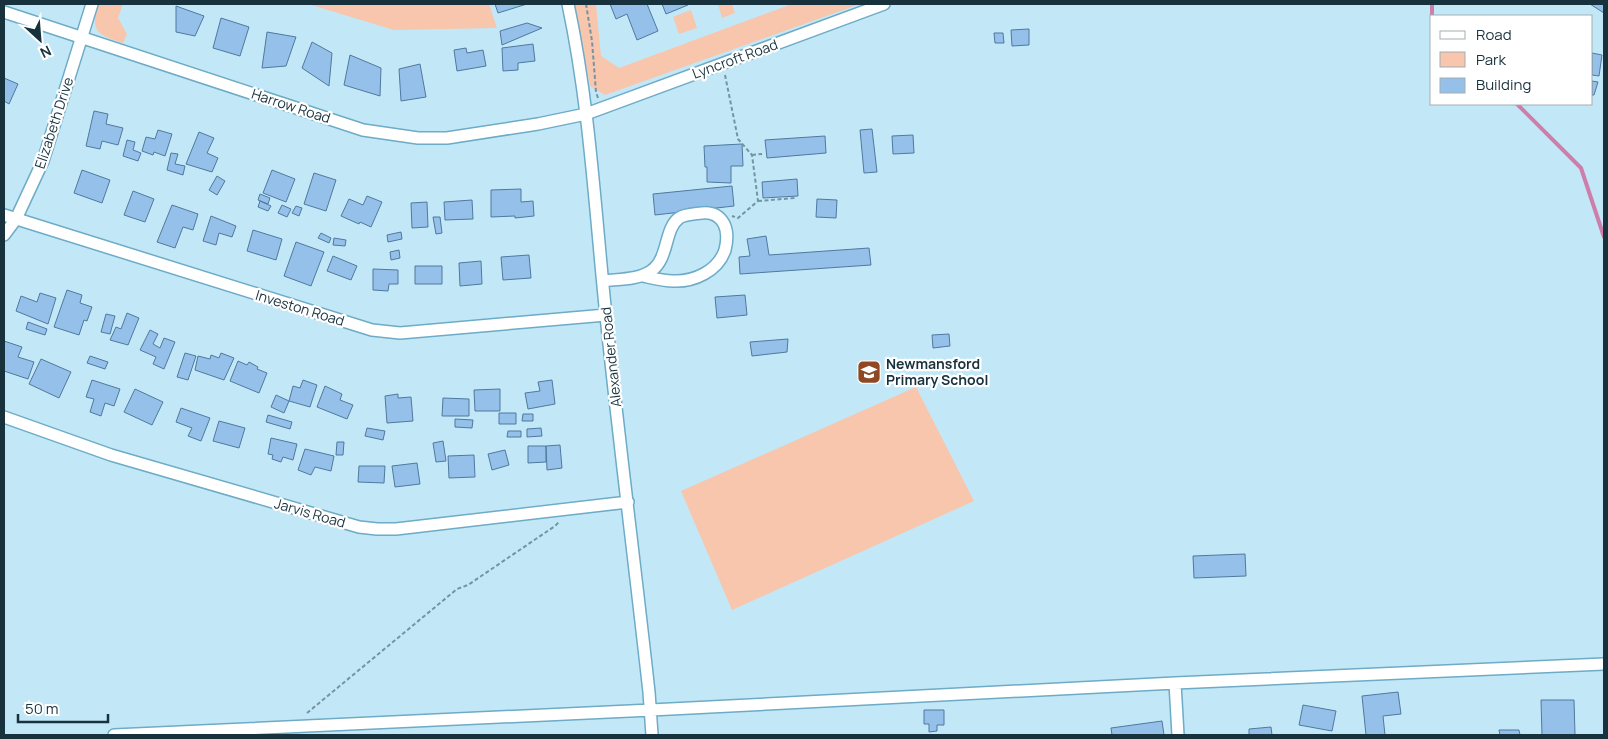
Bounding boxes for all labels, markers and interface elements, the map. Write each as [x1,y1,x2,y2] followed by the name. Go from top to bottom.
[15,15,65,65] north arrow
[1430,15,1593,105] legend
[1476,24,1512,45] text: Road
[689,34,780,83] street label: Lyncroft Road
[37,41,55,63] text: N
[1476,49,1506,70] text: Park
[1476,74,1531,95] text: Building
[30,75,77,171] street label: Elizabeth Drive
[249,84,333,127] street label: Harrow Road
[253,285,347,330] street label: Investon Road
[596,306,625,408] street label: Alexander Road
[886,354,988,389] place label: Newmansford Primary School
[856,359,882,385] school or university icon: Newmansford Primary School
[272,493,348,532] street label: Jarvis Road
[18,692,108,724] scale bar
[25,698,59,719] text: 50 m

